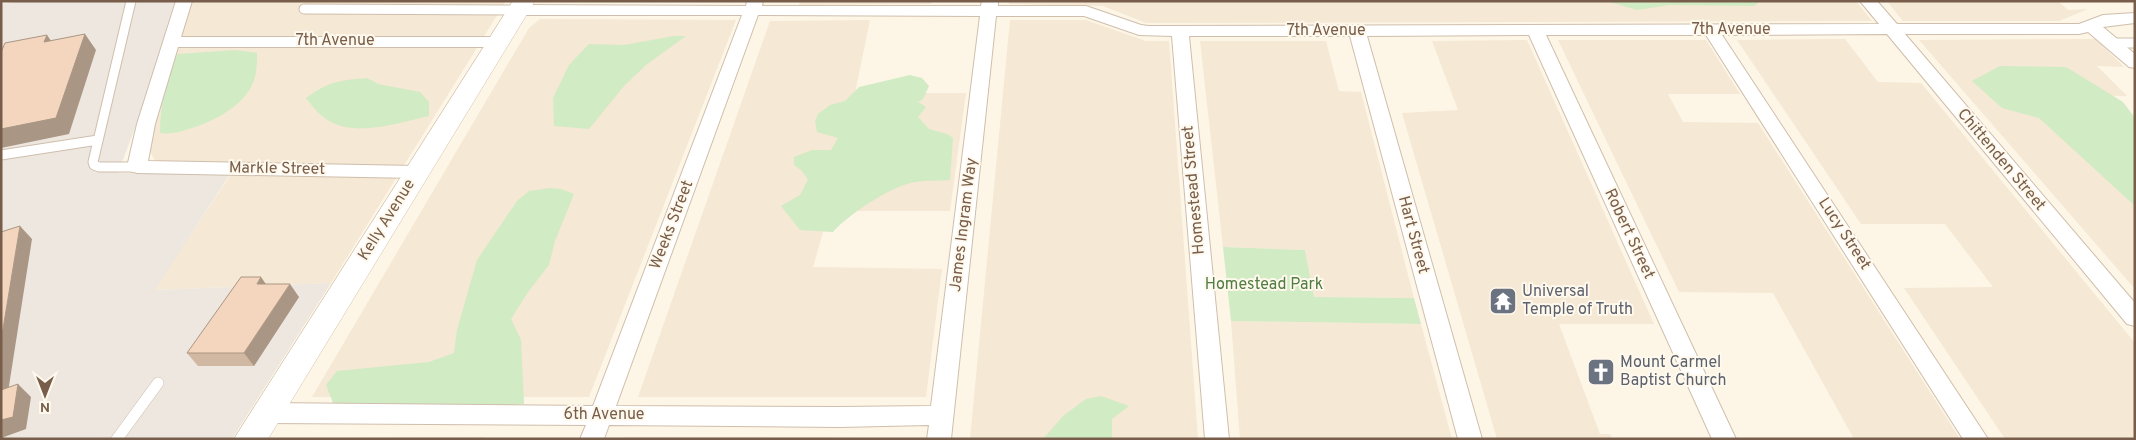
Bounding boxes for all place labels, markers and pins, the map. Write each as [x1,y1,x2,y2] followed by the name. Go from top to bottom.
[1522,282,1633,320] place label: Universal Temple of Truth
[1488,286,1518,316] temple icon: Universal Temple of Truth
[1620,353,1726,391] place label: Mount Carmel Baptist Church
[1586,357,1616,387] church icon: Mount Carmel Baptist Church

